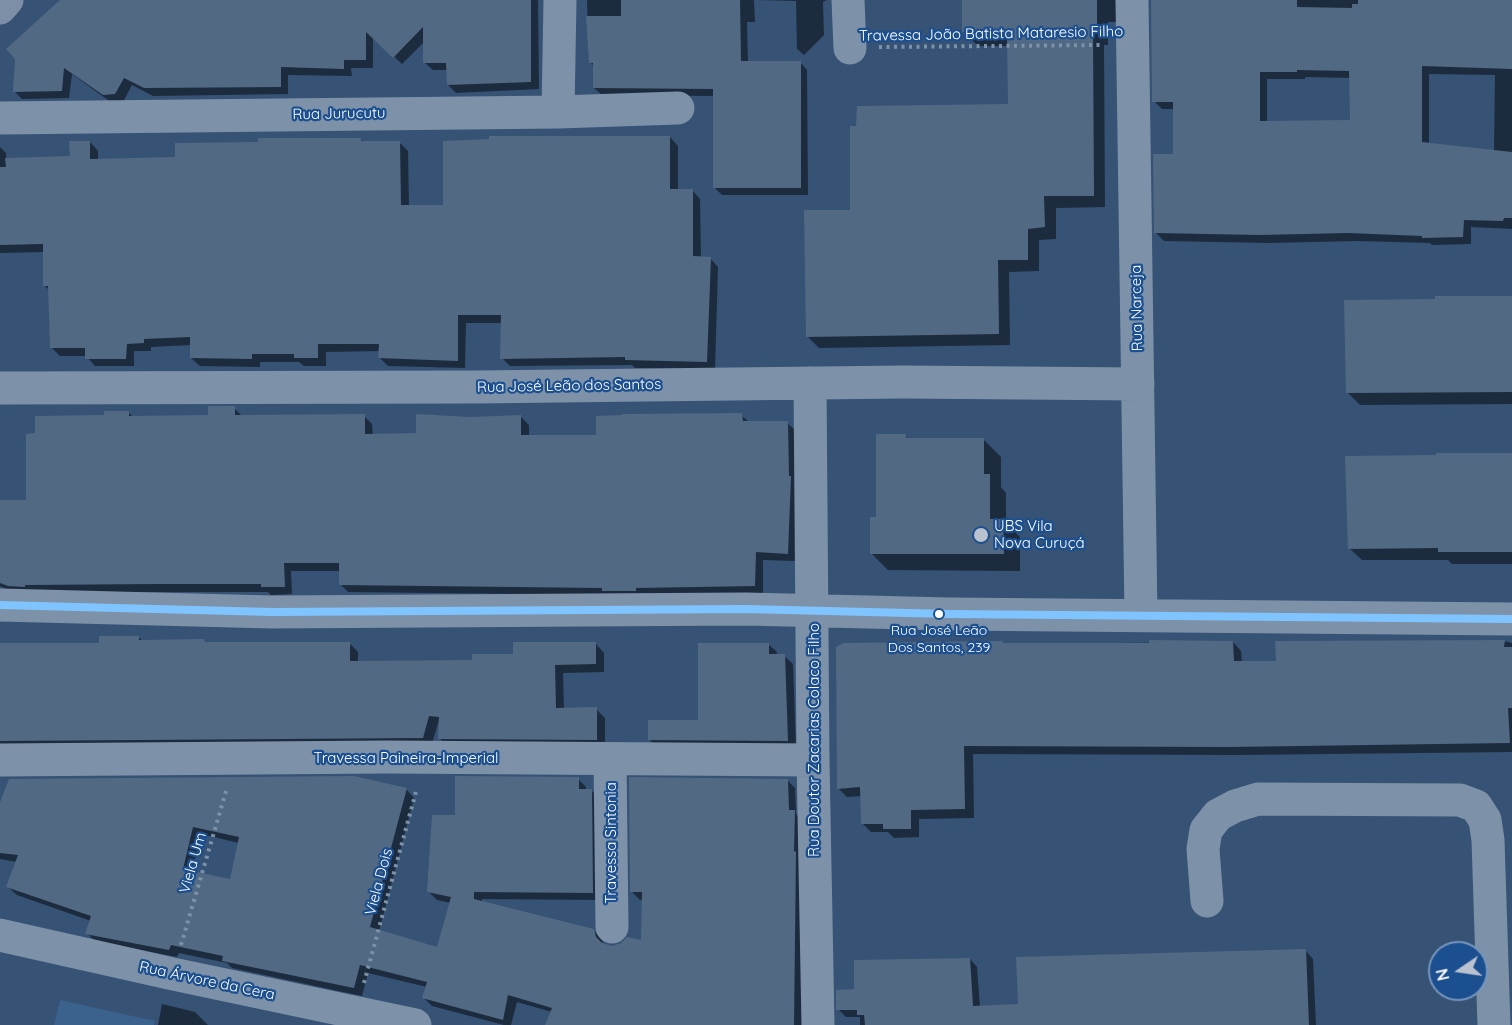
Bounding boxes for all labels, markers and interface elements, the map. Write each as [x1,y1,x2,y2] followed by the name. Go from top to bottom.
[859,23,1123,45] street label: Travessa João Batista Mataresio Filho
[292,104,386,124] street label: Rua Jurucutu
[1127,265,1147,351] street label: Rua Narceja
[477,375,661,397] street label: Rua José Leão dos Santos
[994,517,1084,552] place label: UBS Vila Nova Curuçá
[972,526,990,544] marker: UBS Vila Nova Curuçá
[933,608,945,620] marker: Rua José Leão Dos Santos, 239
[805,623,823,857] street label: Rua Doutor Zacarias Colaco Filho
[888,623,990,656] place label: Rua José Leão Dos Santos, 239
[314,749,498,767] street label: Travessa Paineira-Imperial
[602,782,620,904] street label: Travessa Sintonia
[176,830,210,896] street label: Viela Um
[361,847,397,917] street label: Viela Dois
[1428,941,1488,1001] north arrow
[138,958,276,1004] street label: Rua Árvore da Cera
[1431,967,1453,983] text: N

